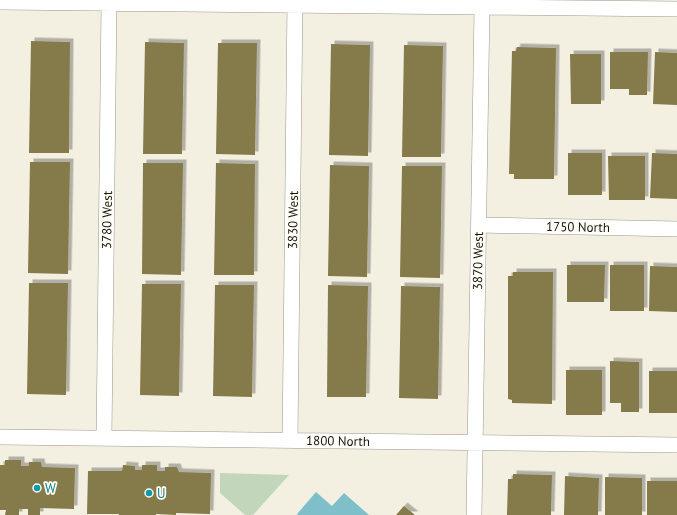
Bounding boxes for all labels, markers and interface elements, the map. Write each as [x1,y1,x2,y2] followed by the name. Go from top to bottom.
[98,190,116,249] street label: 3780 West
[284,190,302,249] street label: 3830 West
[546,218,610,236] street label: 1750 North
[469,231,487,290] street label: 3870 West
[306,432,370,450] street label: 1800 North
[45,480,56,497] place label: W
[32,483,42,493] marker: W
[157,485,165,502] place label: U
[144,488,154,498] marker: U

